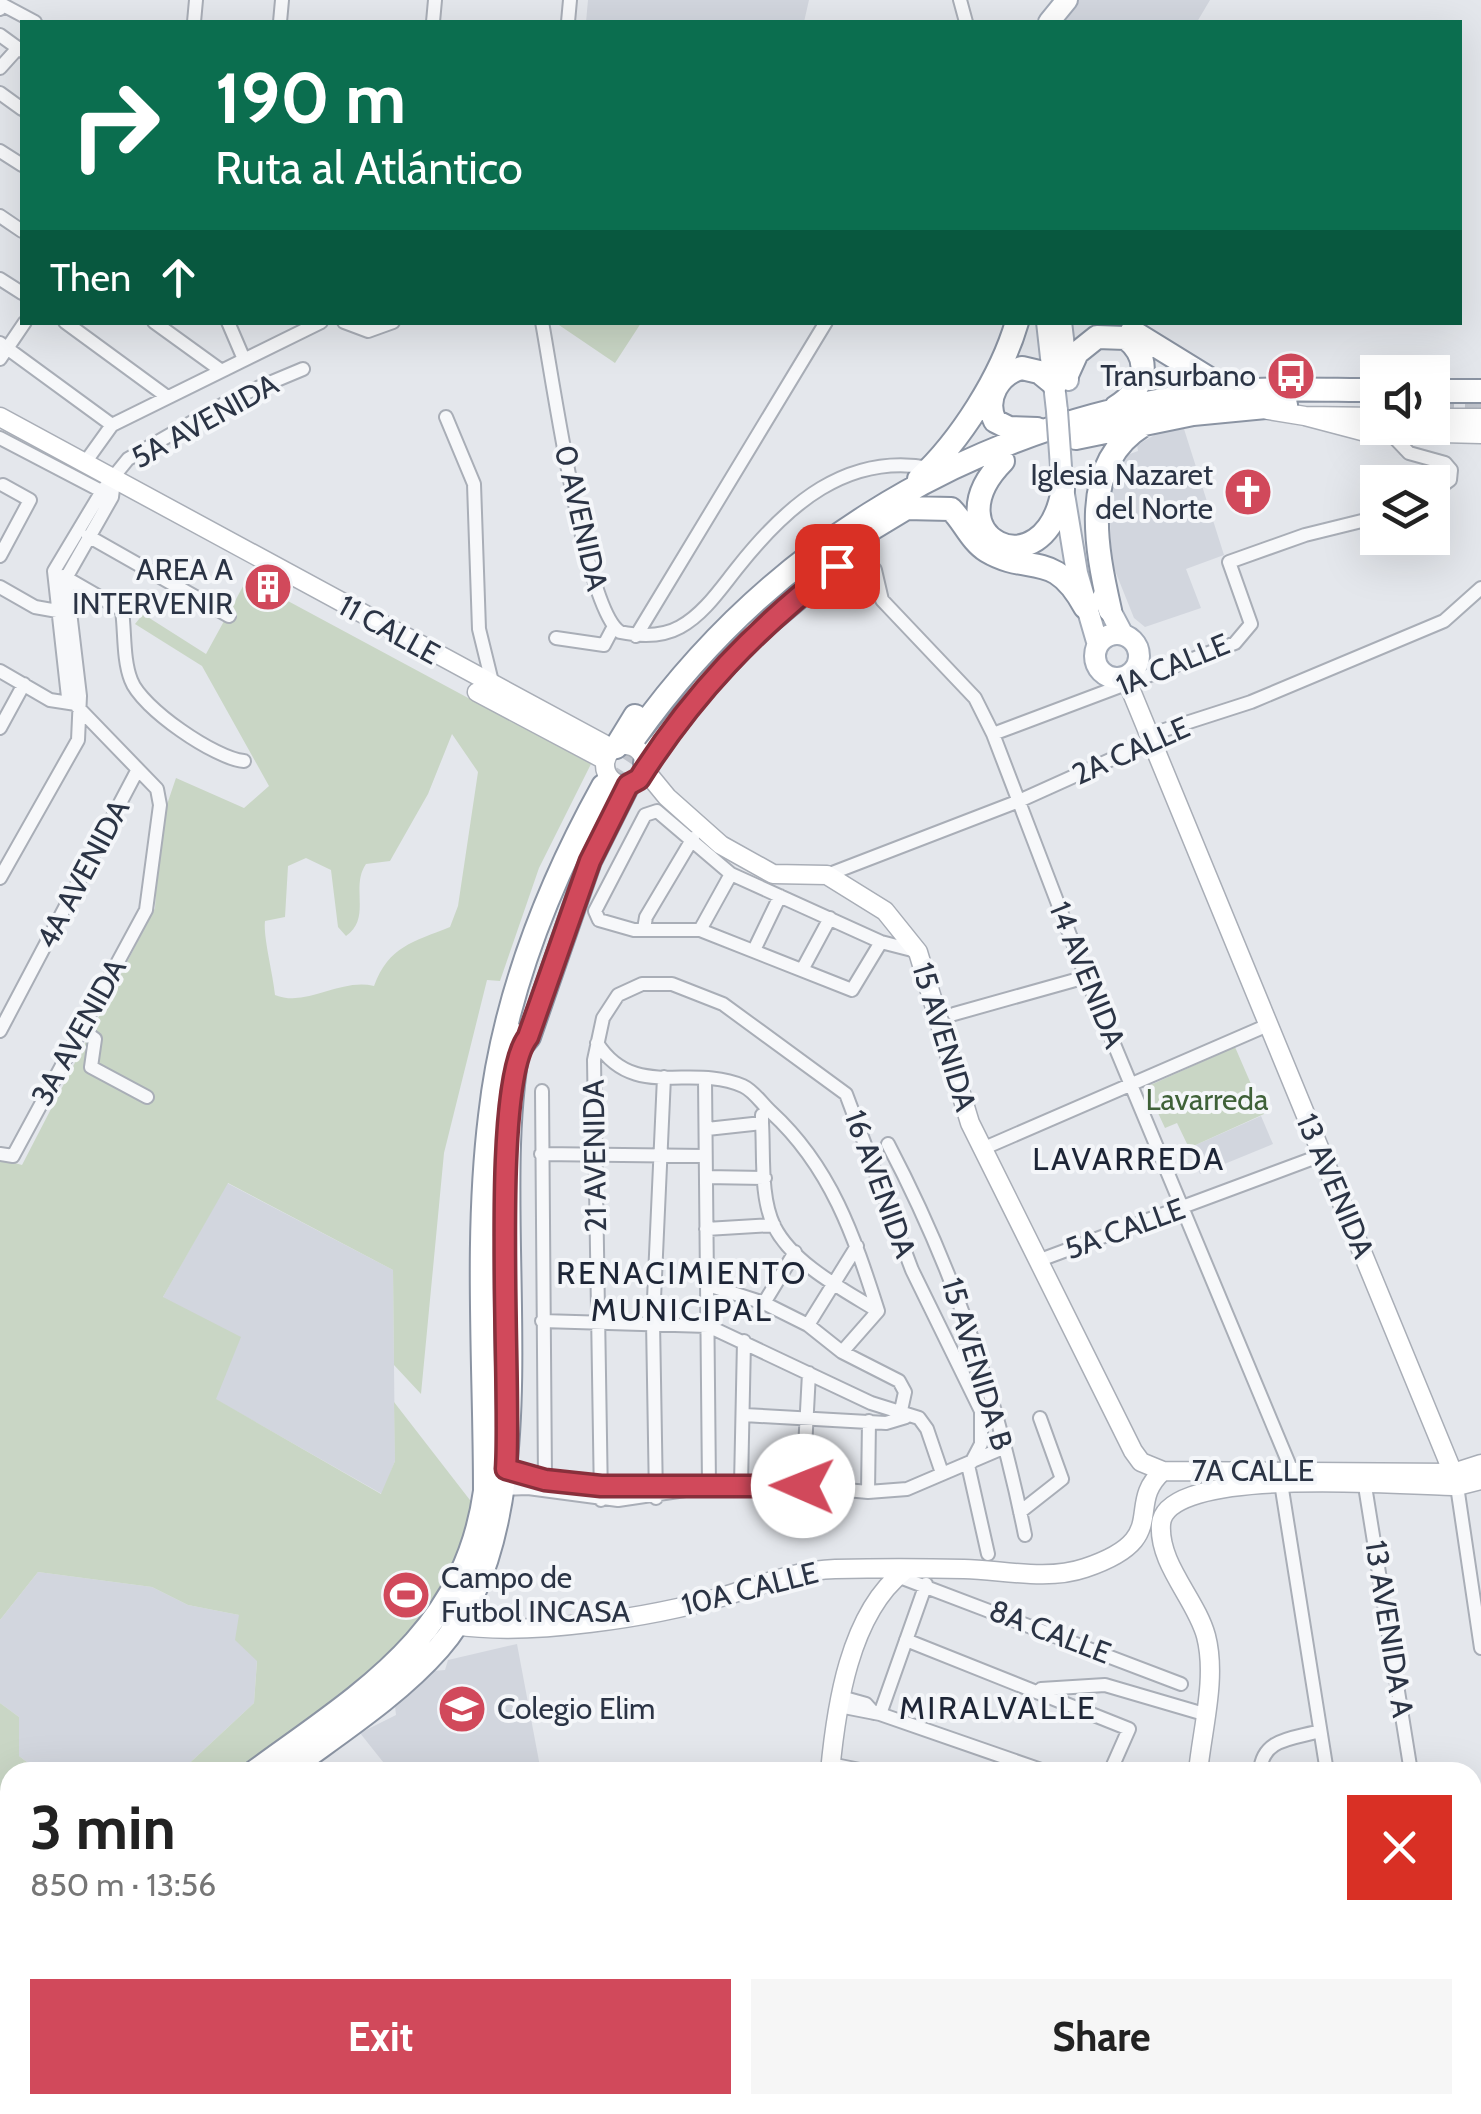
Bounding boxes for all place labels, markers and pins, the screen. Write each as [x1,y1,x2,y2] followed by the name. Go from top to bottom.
[1265,350,1317,402] bus stop icon: Transurbano
[1100,357,1256,394] place label: Transurbano
[1030,456,1213,527] place label: Iglesia Nazaret del Norte
[1222,466,1274,518] church icon: Iglesia Nazaret del Norte
[795,524,880,609] pin
[72,551,234,622] place label: AREA A INTERVENIR
[242,561,294,613] building icon: AREA A INTERVENIR
[441,1559,631,1630] place label: Campo de Futbol INCASA
[380,1569,432,1621] sports icon: Campo de Futbol INCASA
[436,1683,488,1735] school or university icon: Colegio Elim
[497,1690,655,1727] place label: Colegio Elim

